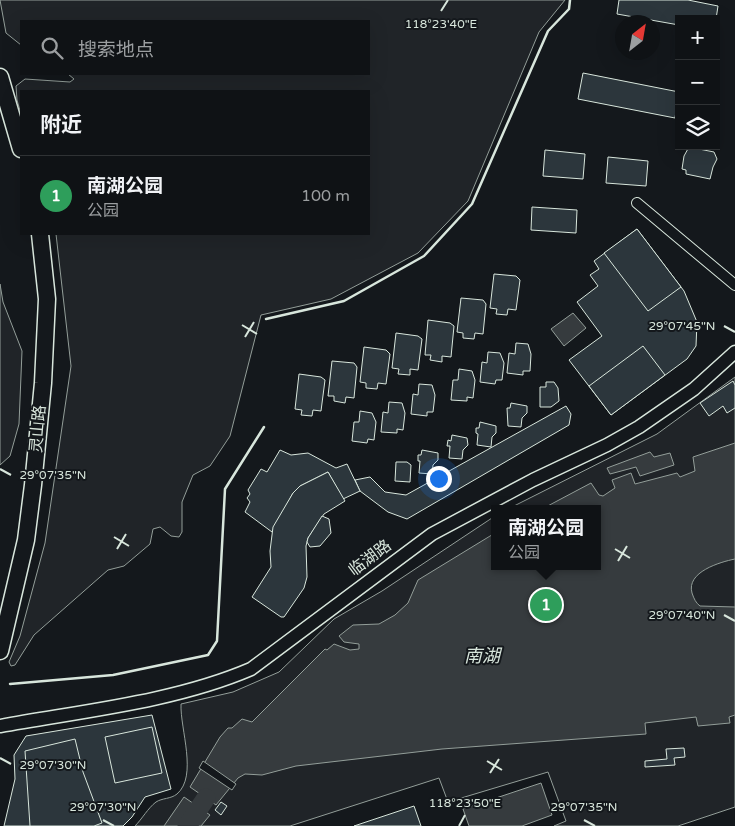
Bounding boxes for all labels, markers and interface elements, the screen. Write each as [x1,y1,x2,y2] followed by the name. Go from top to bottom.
[615,15,660,60] north arrow
[675,15,720,150] map controls
[675,15,720,60] button: +
[405,17,478,31] text: 118°23'40"E
[20,20,370,75] search box
[38,34,66,62] icon: search
[78,39,154,61] text: 搜索地点
[675,60,720,105] button: −
[675,105,720,150] button: layers
[40,113,82,138] text: 附近
[87,175,163,197] text: 南湖公园
[51,186,61,206] text: 1
[301,186,350,206] text: 100 m
[87,201,119,221] text: 公园
[649,319,716,333] text: 29°07'45"N
[26,404,50,454] street label: 灵山路
[426,466,452,492] your location
[20,468,87,482] text: 29°07'35"N
[491,505,601,570] popup
[508,517,584,539] text: 南湖公园
[345,536,395,580] street label: 临湖路
[508,543,540,563] text: 公园
[530,586,562,624] pin: 1
[649,608,716,622] text: 29°07'40"N
[464,645,503,667] water label: 南湖
[20,758,87,772] text: 29°07'30"N
[429,796,502,810] text: 118°23'50"E
[70,800,137,814] text: 29°07'30"N
[551,800,618,814] text: 29°07'35"N

